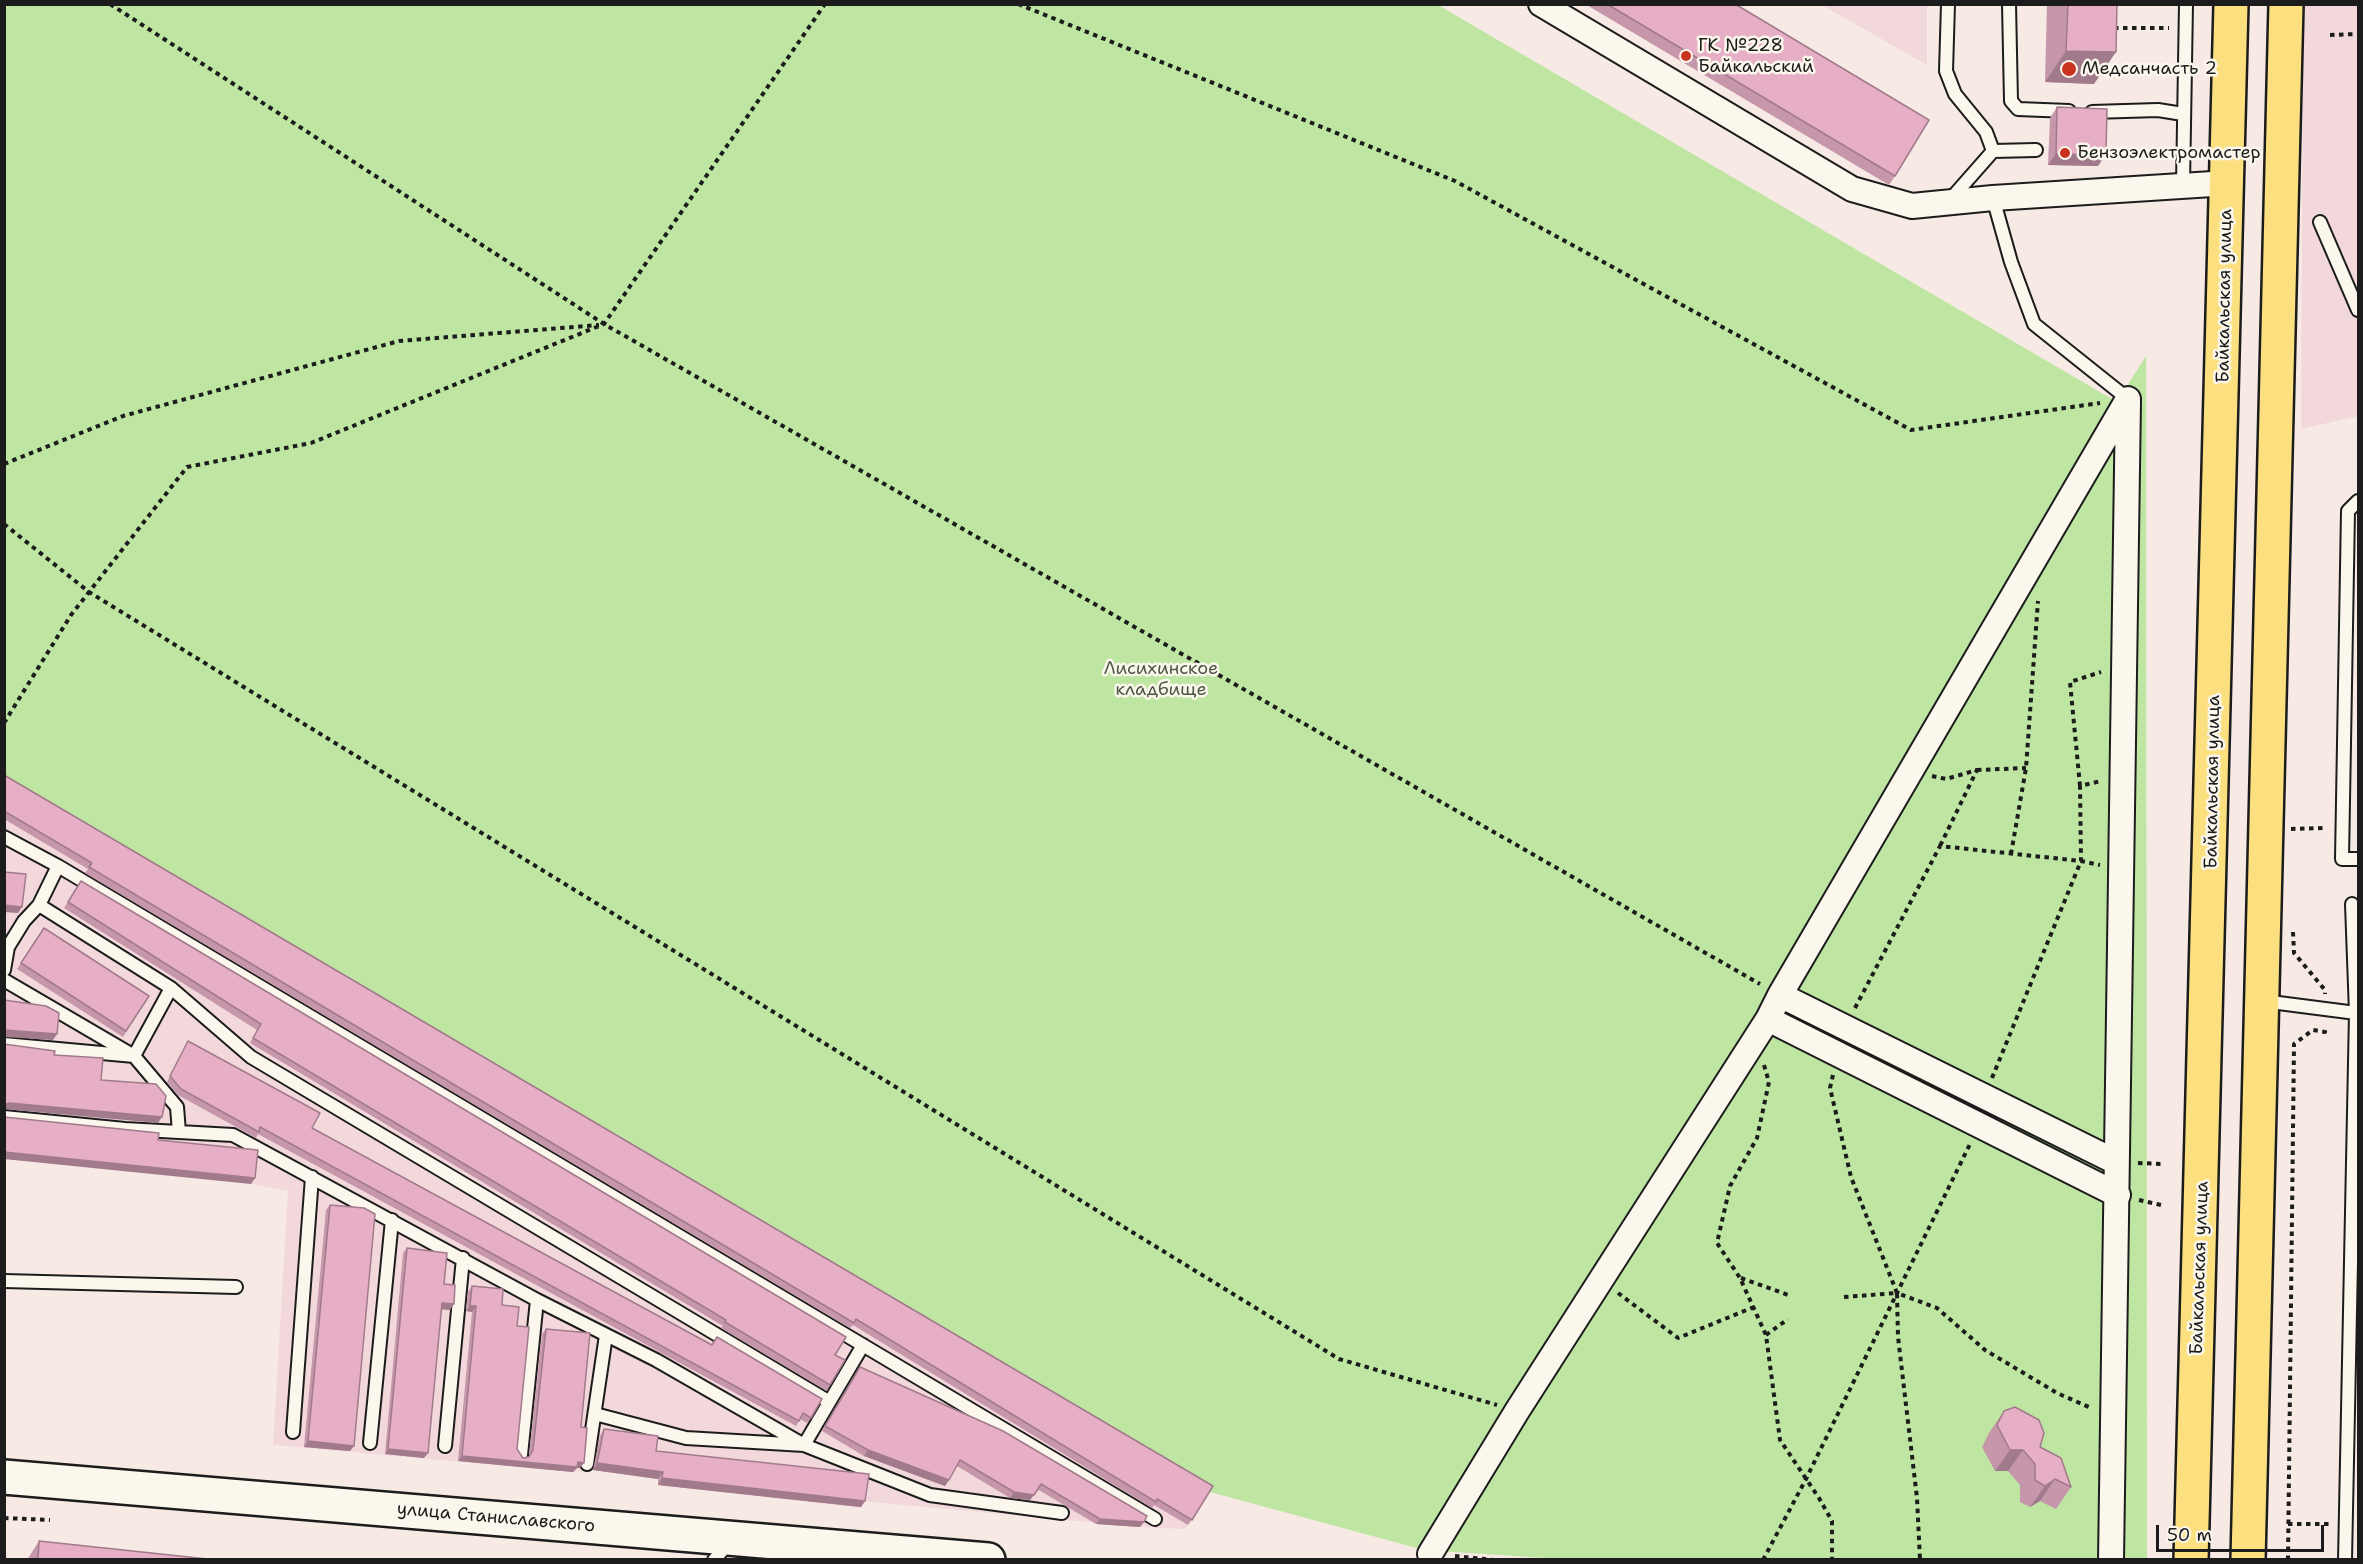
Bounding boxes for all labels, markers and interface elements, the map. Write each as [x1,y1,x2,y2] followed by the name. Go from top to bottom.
[1698,35,1814,78] place label: ГК №228 Байкальский
[1679,49,1693,63] marker: ГК №228 Байкальский
[2082,58,2217,80] place label: Медсанчасть 2
[2060,60,2078,78] marker: Медсанчасть 2
[2077,142,2261,164] place label: Бензоэлектромастер
[2058,146,2072,160] marker: Бензоэлектромастер
[2213,209,2237,383] street label: Байкальская улица
[1104,658,1218,700] park label: Лисихинское кладбище
[2201,695,2225,869] street label: Байкальская улица
[2186,1181,2214,1355] street label: Байкальская улица
[396,1499,596,1537] street label: улица Станиславского
[2159,1513,2327,1551] scale bar
[2167,1523,2212,1547] text: 50 m

